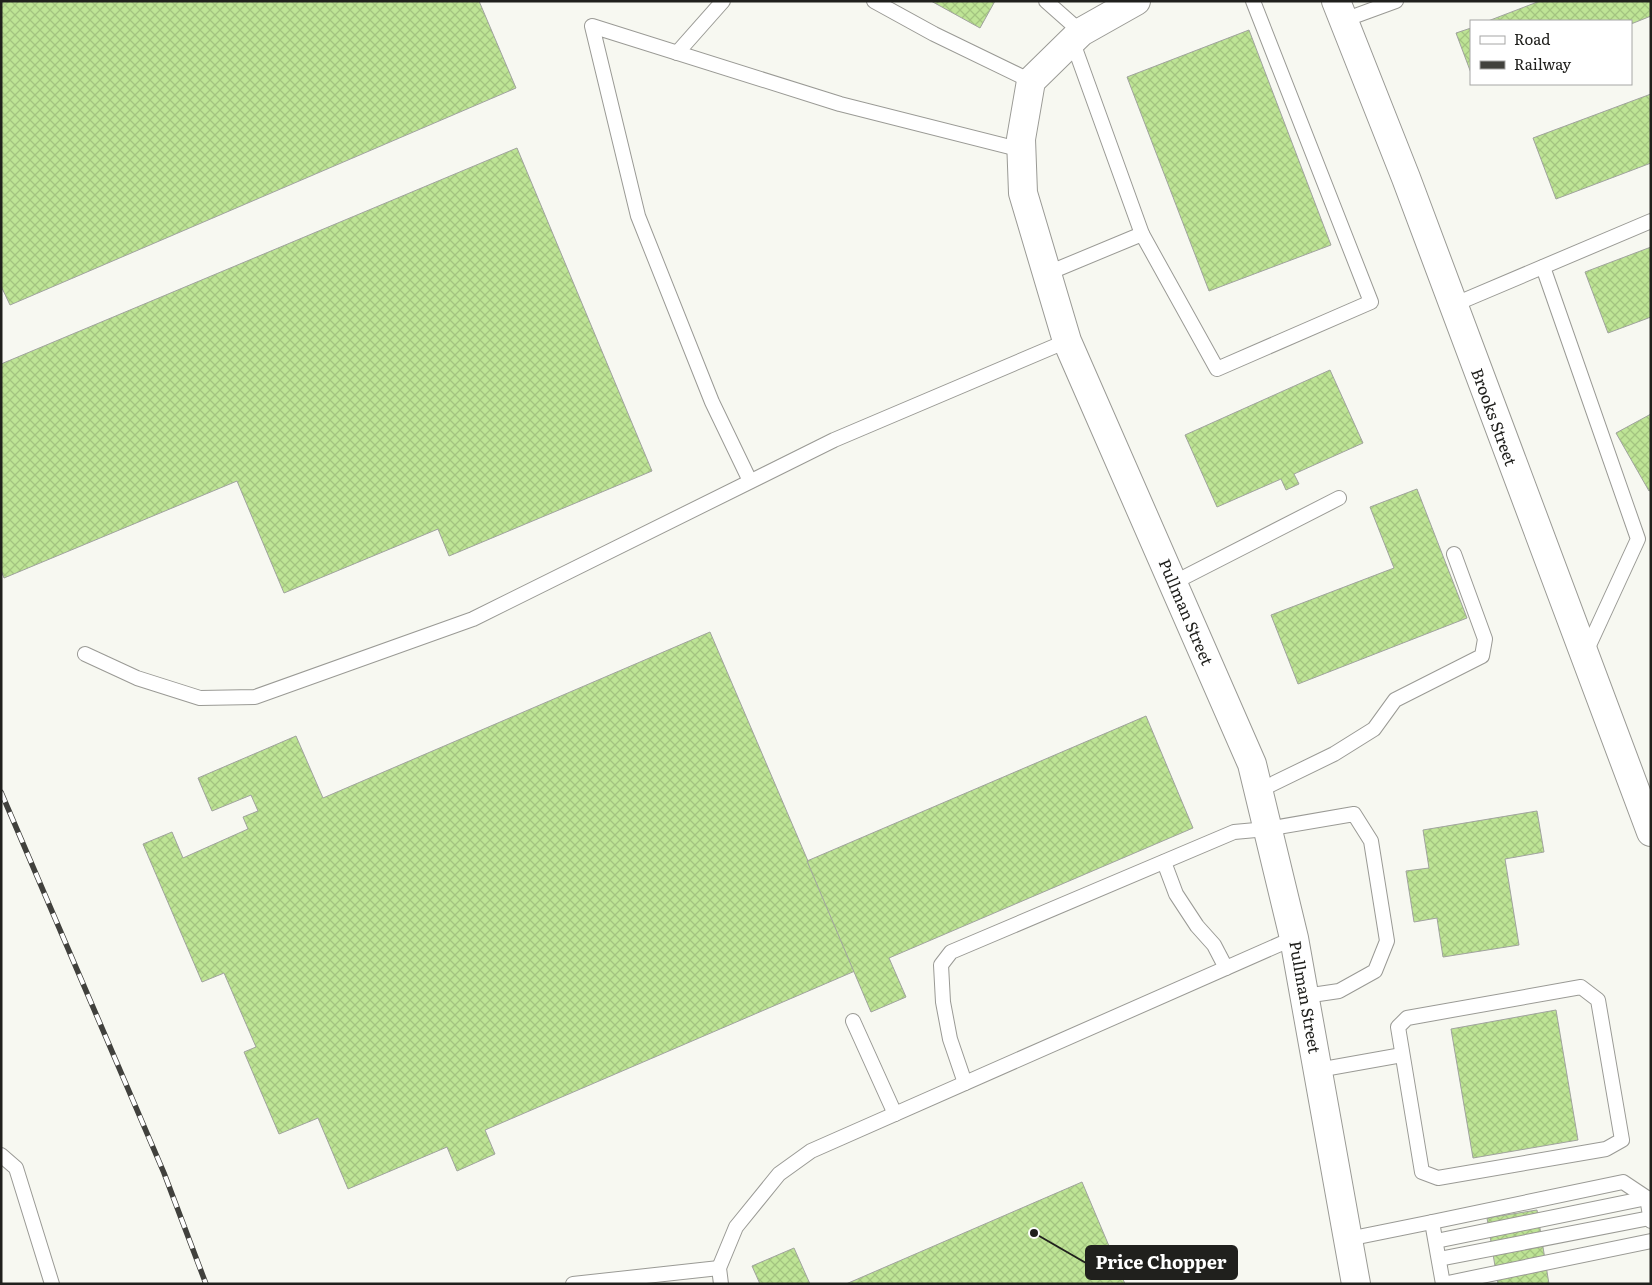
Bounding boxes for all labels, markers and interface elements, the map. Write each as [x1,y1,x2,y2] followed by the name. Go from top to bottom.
[1470,20,1632,85] legend
[1514,27,1550,50] text: Road
[1514,52,1572,75] text: Railway
[1466,364,1524,469] street label: Brooks Street
[1154,554,1220,669] street label: Pullman Street
[1284,939,1328,1056] street label: Pullman Street
[1086,1246,1237,1279] callout: Price Chopper
[1096,1248,1227,1275] text: Price Chopper

